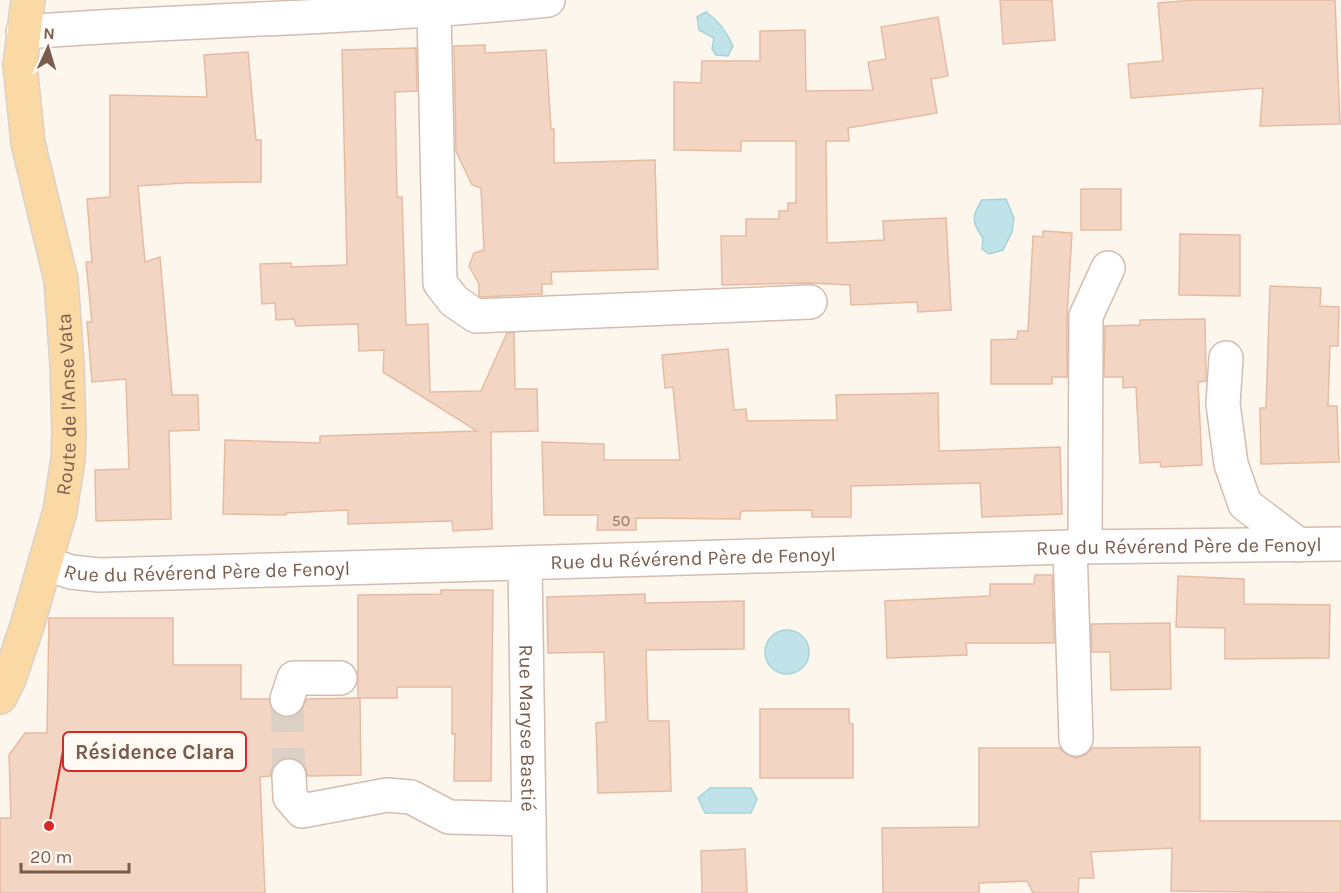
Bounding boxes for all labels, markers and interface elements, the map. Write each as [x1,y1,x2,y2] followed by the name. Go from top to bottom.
[18,18,78,78] north arrow
[43,24,55,43] text: N
[51,313,81,497] street label: Route de l'Anse Vata
[612,511,630,530] house number: 50
[1036,533,1322,559] street label: Rue du Révérend Père de Fenoyl
[550,542,836,573] street label: Rue du Révérend Père de Fenoyl
[61,556,350,586] street label: Rue du Révérend Père de Fenoyl
[515,644,540,812] street label: Rue Maryse Bastié
[63,732,246,771] callout: Résidence Clara
[75,740,235,764] text: Résidence Clara
[21,836,129,874] scale bar
[30,846,72,868] text: 20 m

